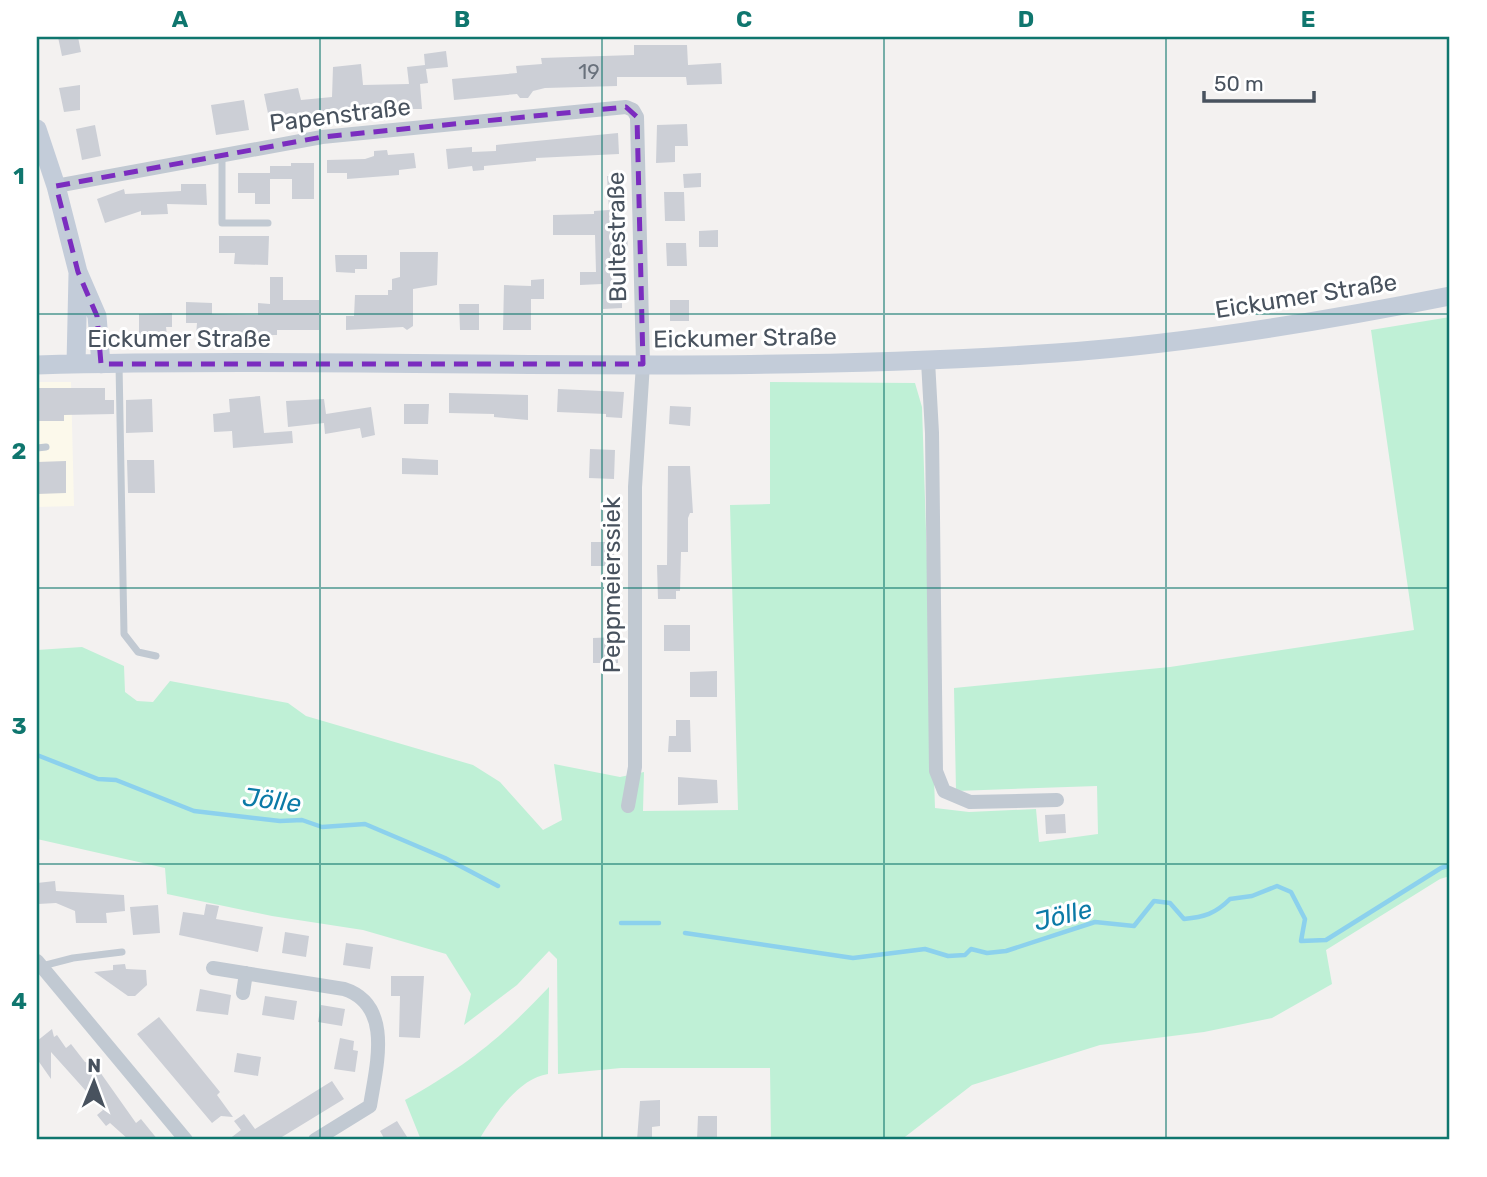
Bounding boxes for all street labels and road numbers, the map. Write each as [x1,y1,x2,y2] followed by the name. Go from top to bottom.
[268,92,412,138] street label: Papenstraße
[602,172,632,302] street label: Bultestraße
[1213,268,1399,324] street label: Eickumer Straße
[653,322,837,354] street label: Eickumer Straße
[87,325,271,353] street label: Eickumer Straße
[598,496,626,673] street label: Peppmeierssiek

